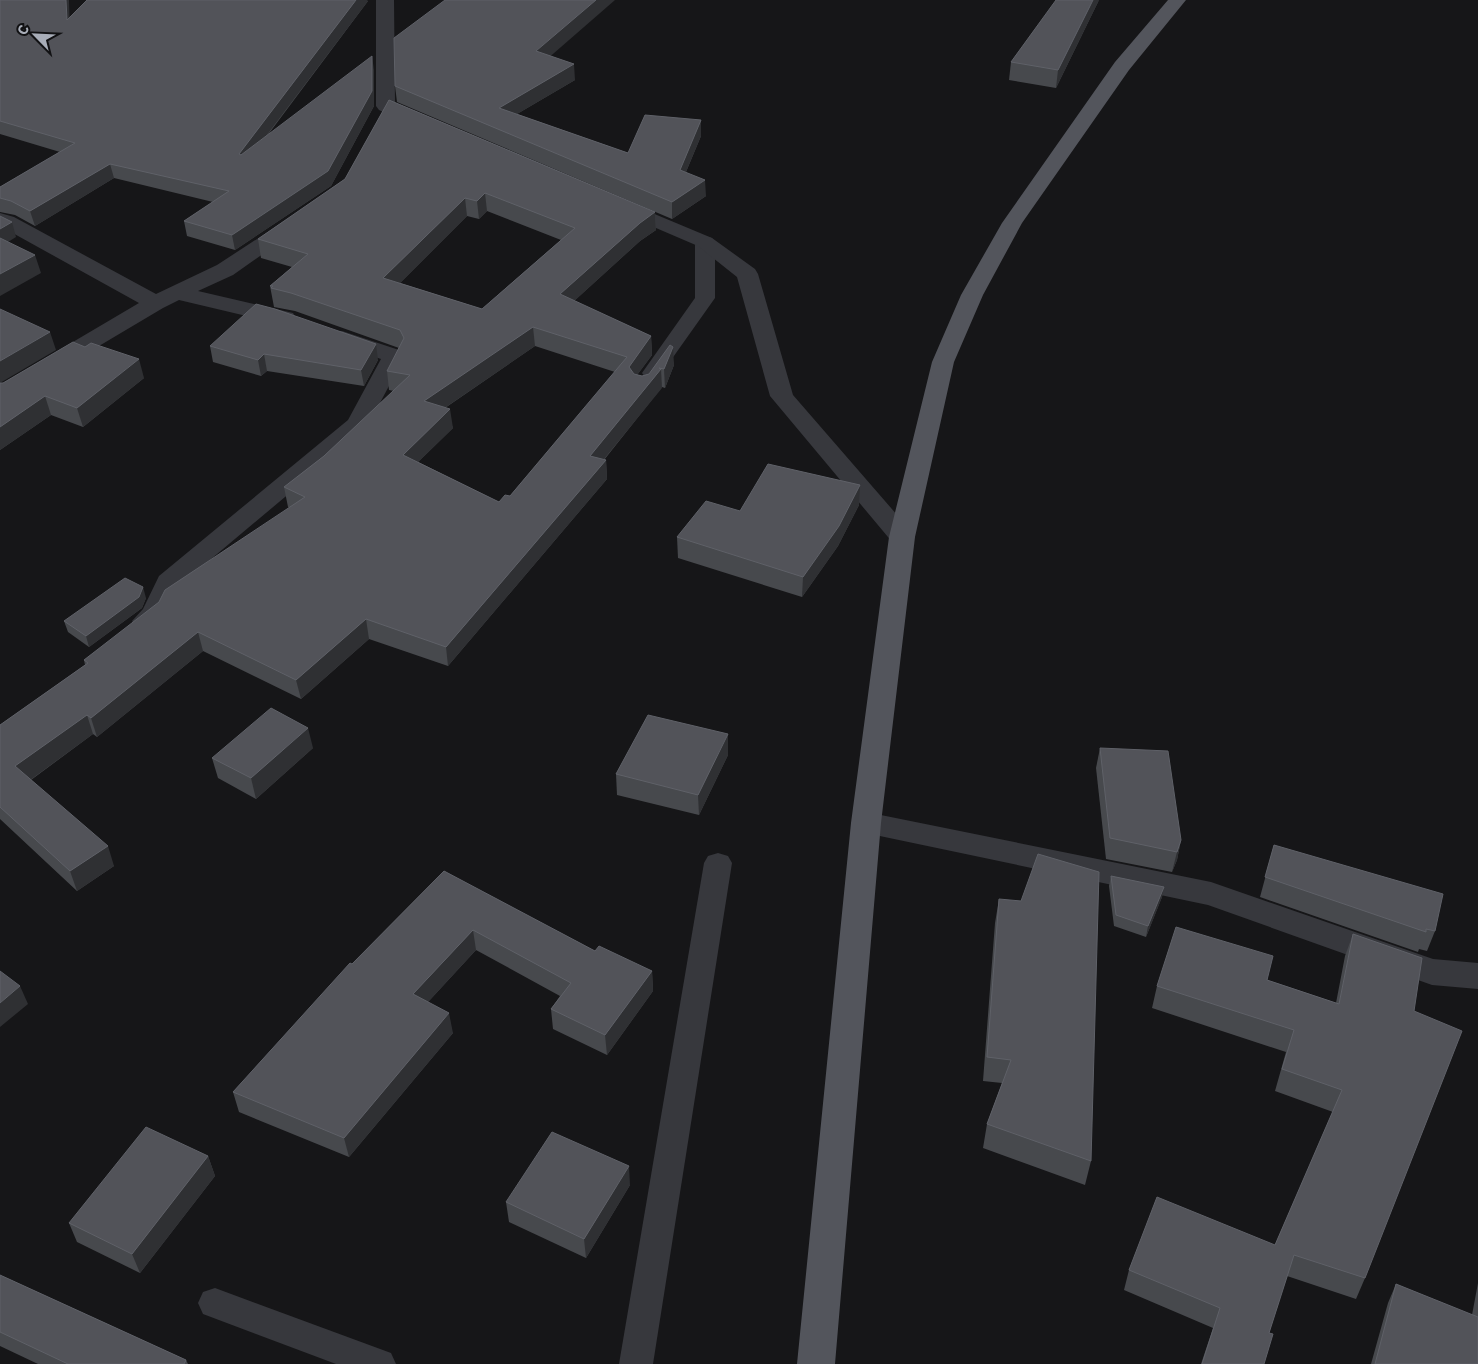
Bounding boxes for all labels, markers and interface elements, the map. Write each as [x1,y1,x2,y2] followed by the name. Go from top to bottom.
[10,10,60,60] north arrow
[13,22,33,38] text: С

